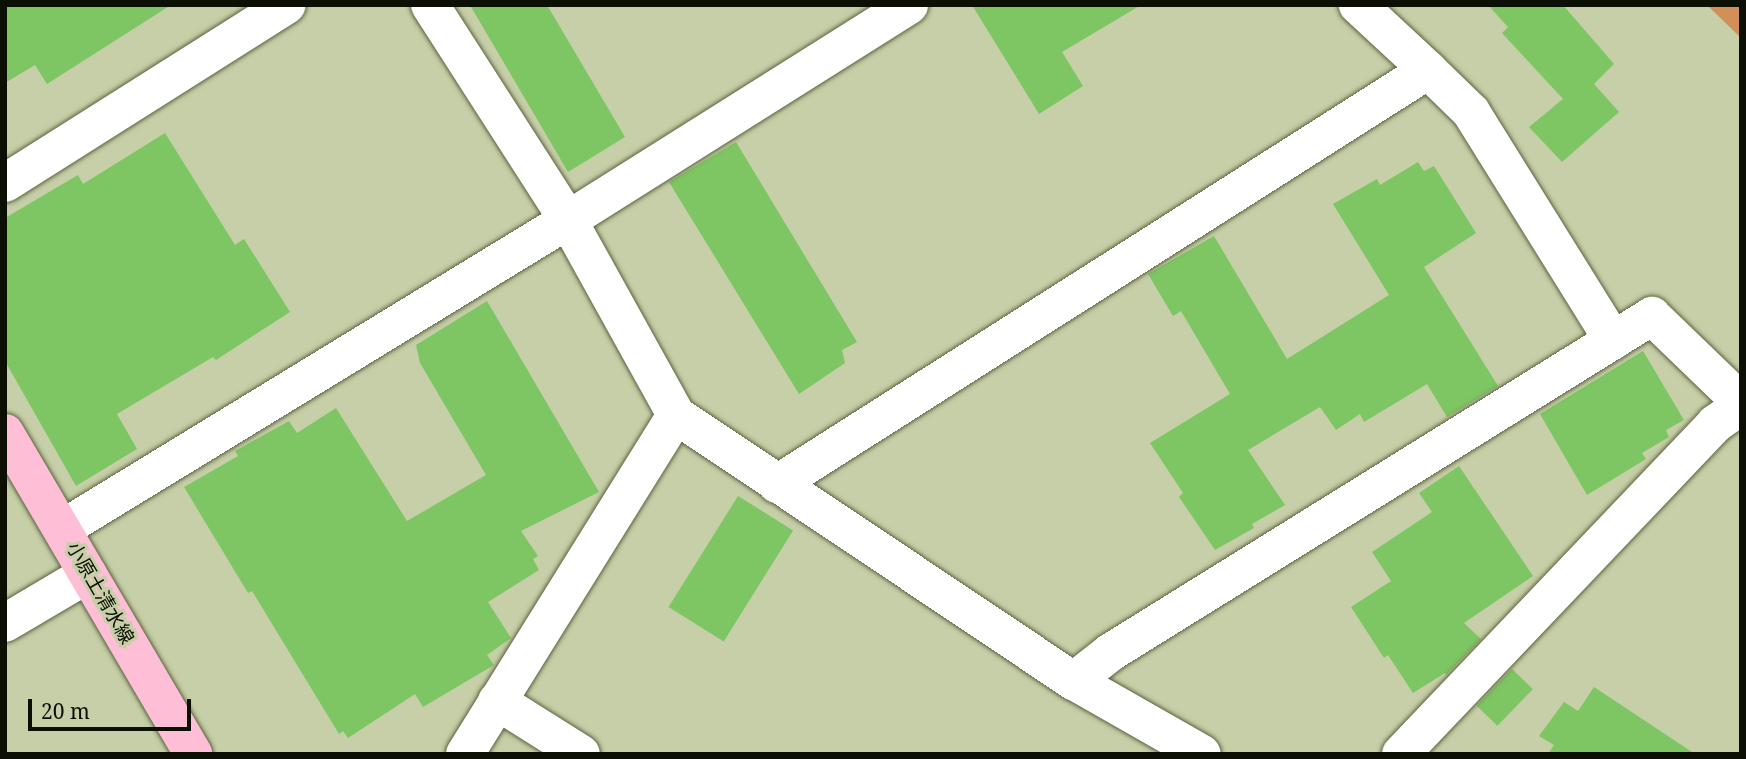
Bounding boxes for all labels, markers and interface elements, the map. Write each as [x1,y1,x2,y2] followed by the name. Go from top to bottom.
[62,538,138,648] street label: 小原土清水線
[32,686,194,730] scale bar
[41,697,90,725] text: 20 m

